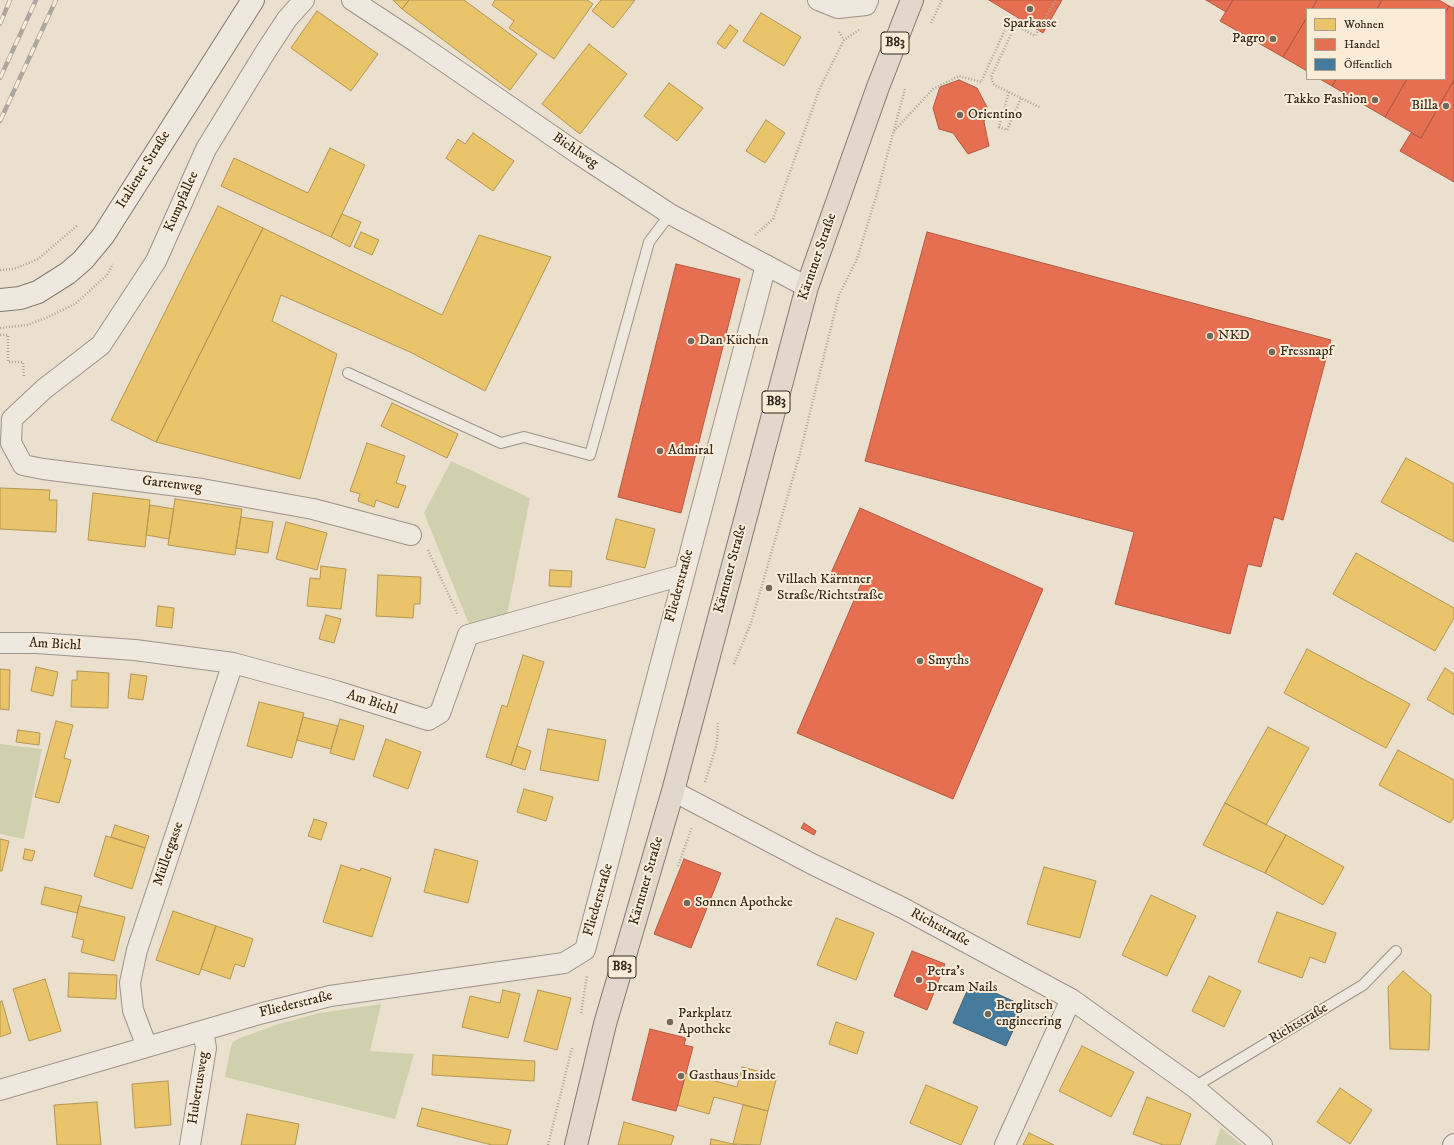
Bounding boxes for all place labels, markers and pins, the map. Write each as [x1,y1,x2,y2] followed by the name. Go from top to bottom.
[1025,4,1035,14] marker: Sparkasse
[1003,16,1057,32] place label: Sparkasse
[1232,31,1265,47] place label: Pagro
[1268,34,1278,44] marker: Pagro
[1284,92,1367,108] place label: Takko Fashion
[1370,95,1380,105] marker: Takko Fashion
[1411,98,1438,114] place label: Billa
[1441,101,1451,111] marker: Billa
[968,107,1022,123] place label: Orientino
[955,110,965,120] marker: Orientino
[1218,328,1250,344] place label: NKD
[1205,331,1215,341] marker: NKD
[699,333,769,349] place label: Dan Küchen
[686,336,696,346] marker: Dan Küchen
[1280,344,1333,360] place label: Fressnapf
[1267,347,1277,357] marker: Fressnapf
[668,443,713,459] place label: Admiral
[655,446,665,456] marker: Admiral
[777,572,883,604] place label: Villach Kärntner Straße/Richtstraße
[764,583,774,593] marker: Villach Kärntner Straße/Richtstraße
[928,653,969,669] place label: Smyths
[915,656,925,666] marker: Smyths
[695,895,793,911] place label: Sonnen Apotheke
[682,898,692,908] marker: Sonnen Apotheke
[927,964,997,996] place label: Petra's Dream Nails
[914,975,924,985] marker: Petra's Dream Nails
[996,998,1061,1030] place label: Berglitsch engineering
[678,1006,732,1038] place label: Parkplatz Apotheke
[983,1009,993,1019] marker: Berglitsch engineering
[665,1017,675,1027] marker: Parkplatz Apotheke
[689,1068,776,1084] place label: Gasthaus Inside
[676,1071,686,1081] marker: Gasthaus Inside

